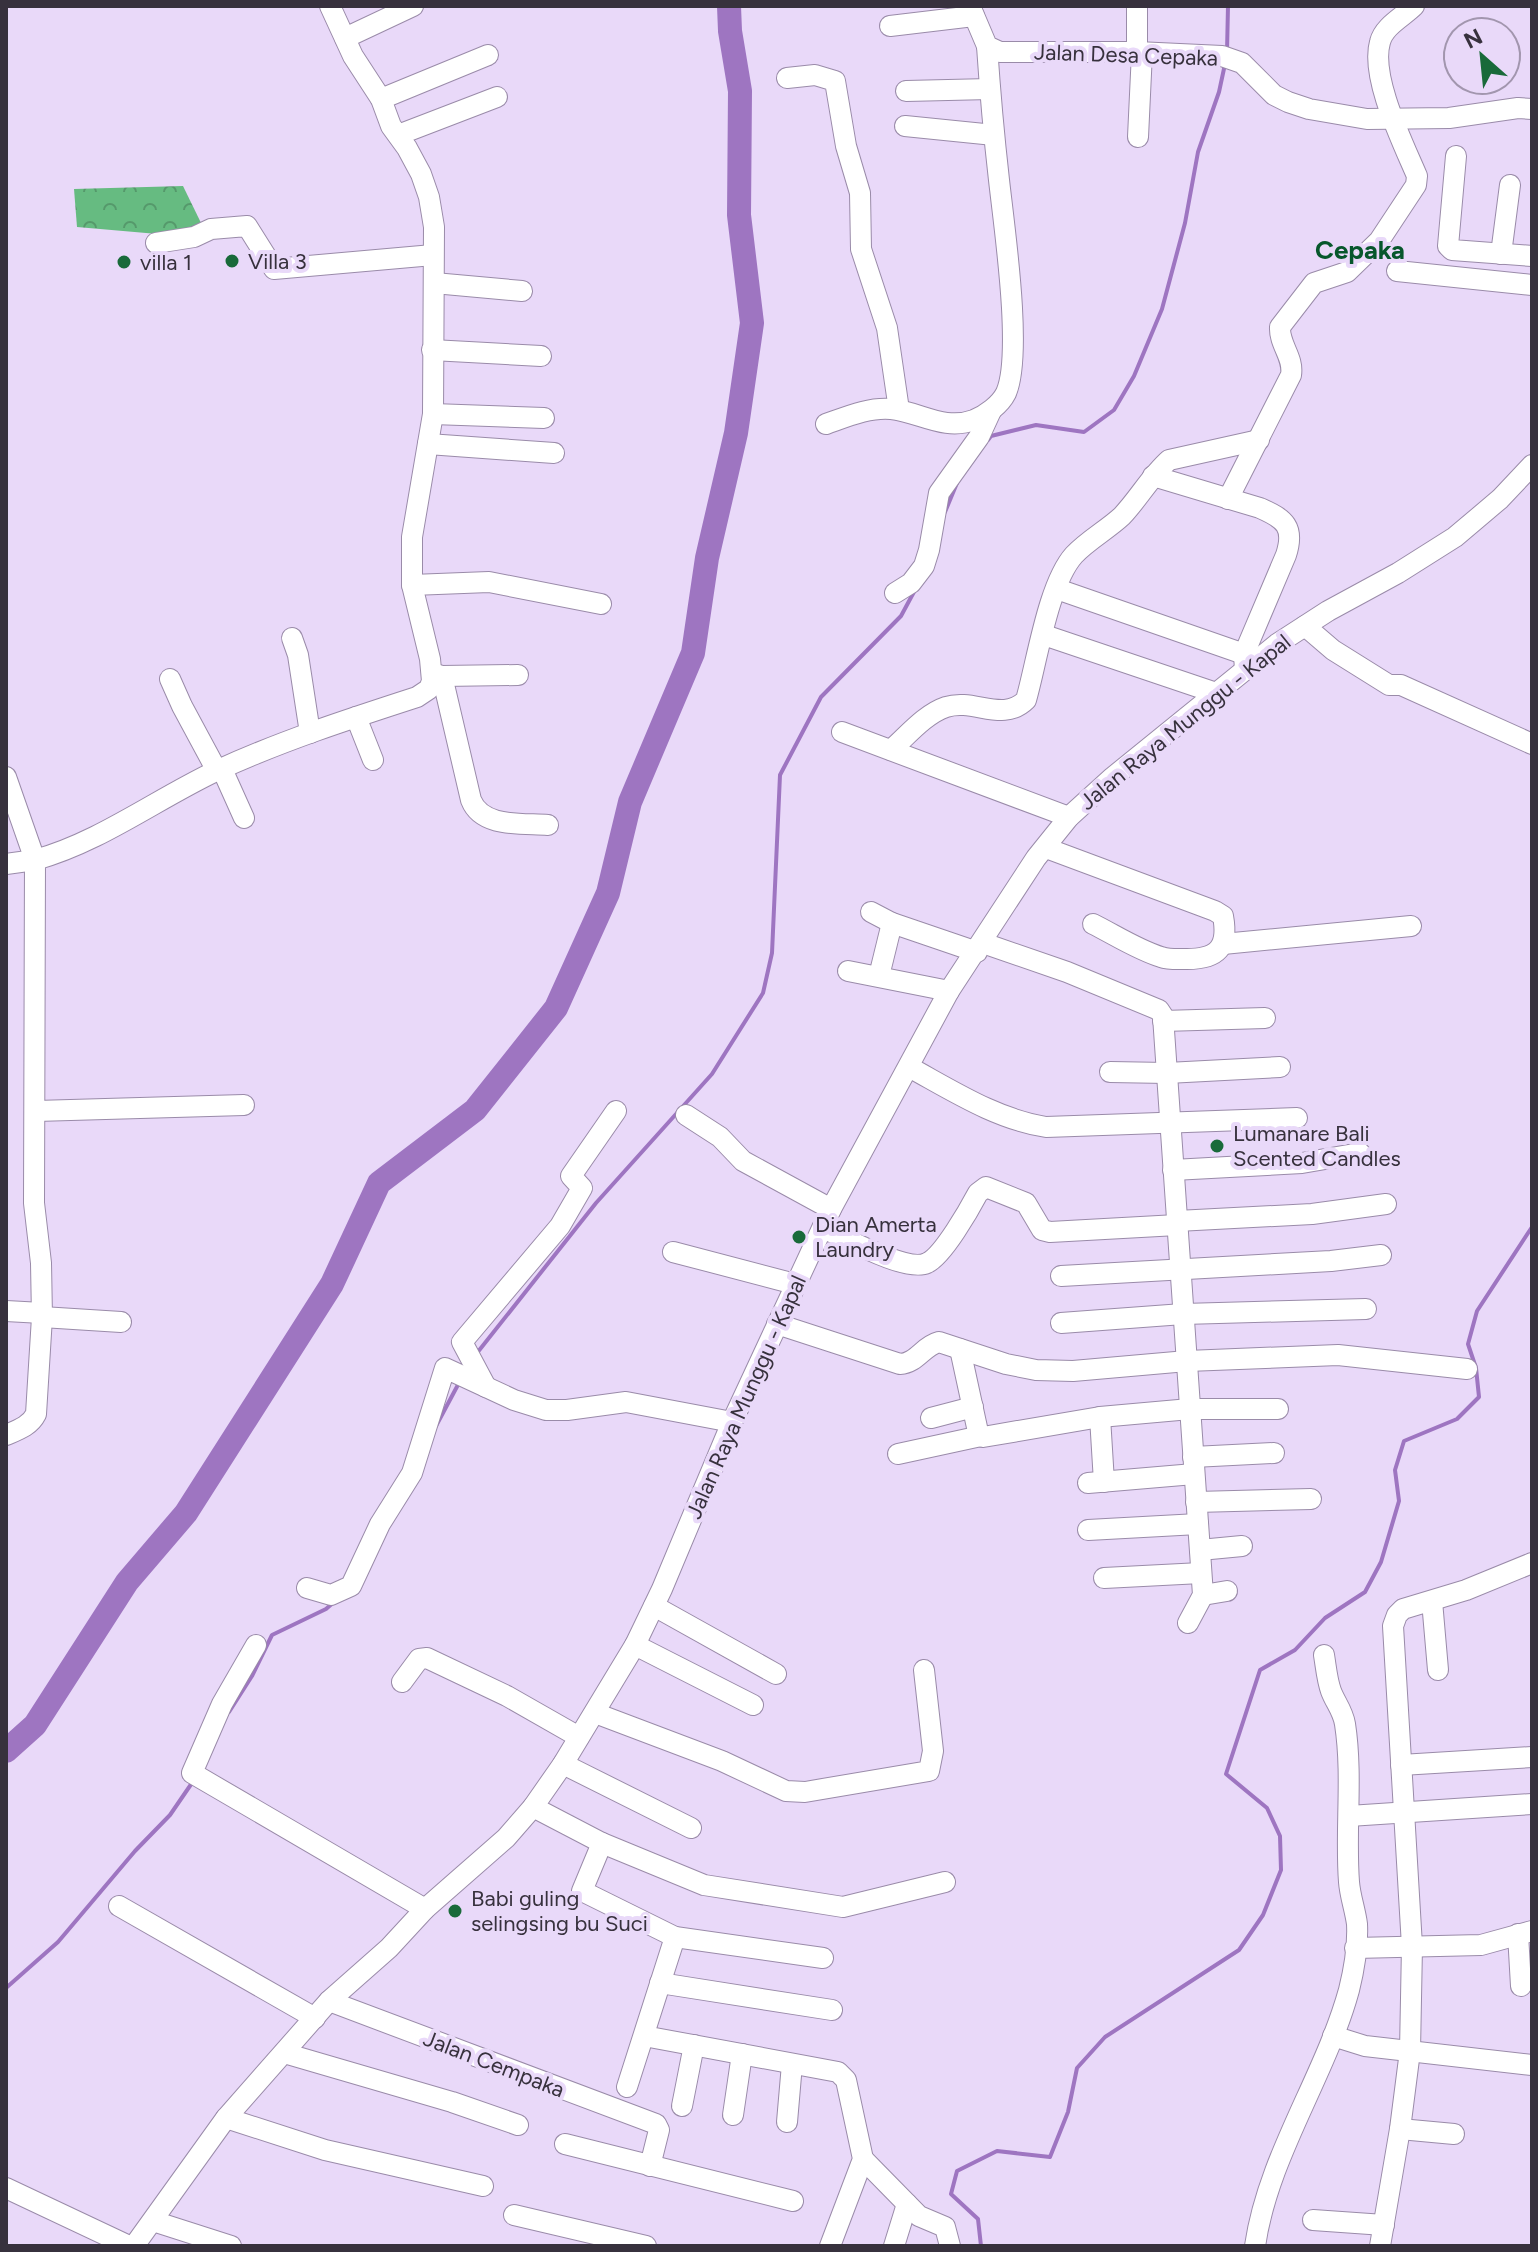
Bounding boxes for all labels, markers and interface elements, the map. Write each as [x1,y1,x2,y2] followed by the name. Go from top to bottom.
[1442,16,1522,96] north arrow
[1459,23,1487,55] text: N
[1034,38,1218,72] street label: Jalan Desa Cepaka
[1315,234,1405,266] district label: Cepaka
[248,248,307,275] place label: Villa 3
[140,249,192,276] place label: villa 1
[223,252,241,270] marker: Villa 3
[115,253,133,271] marker: villa 1
[1074,628,1296,816] street label: Jalan Raya Munggu - Kapal
[1233,1120,1401,1172] place label: Lumanare Bali Scented Candles
[1208,1137,1226,1155] marker: Lumanare Bali Scented Candles
[815,1211,937,1263] place label: Dian Amerta Laundry
[790,1228,808,1246] marker: Dian Amerta Laundry
[680,1271,812,1523] street label: Jalan Raya Munggu - Kapal
[471,1885,648,1937] place label: Babi guling selingsing bu Suci
[446,1902,464,1920] marker: Babi guling selingsing bu Suci
[420,2025,568,2103] street label: Jalan Cempaka

